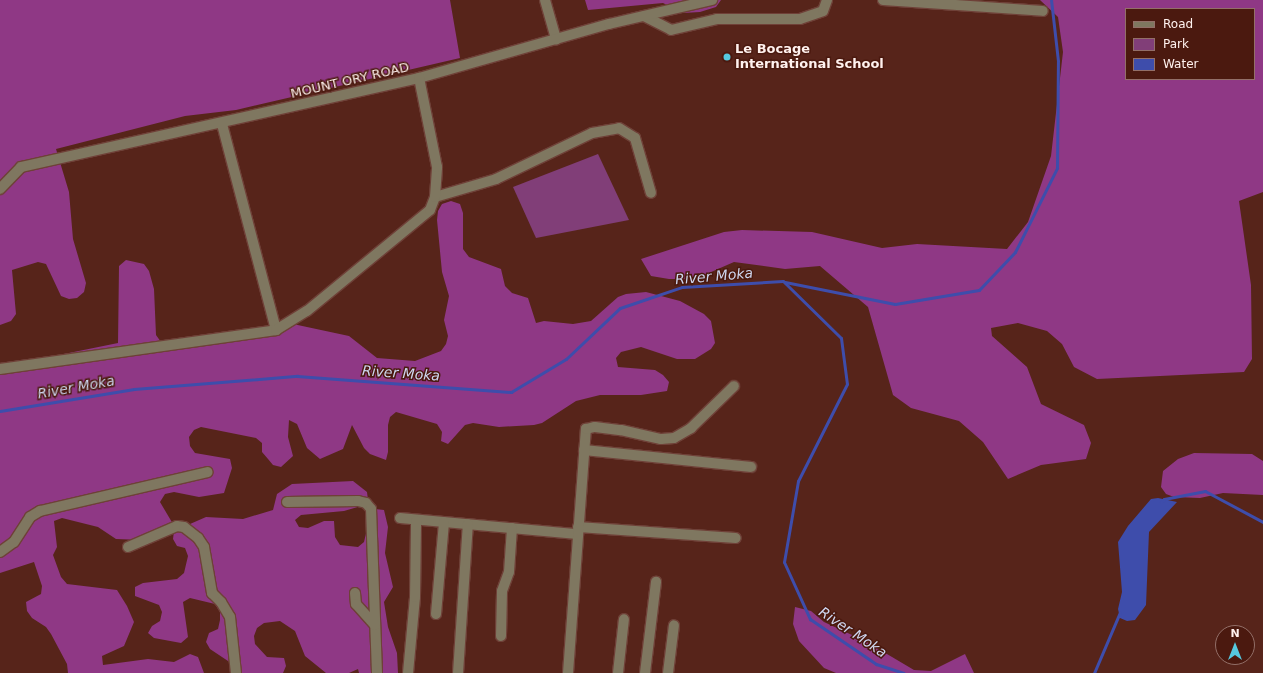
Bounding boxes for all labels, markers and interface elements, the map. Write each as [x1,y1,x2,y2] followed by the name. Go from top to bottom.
[1125,8,1255,80] legend
[1163,17,1193,31] text: Road
[1163,37,1189,51] text: Park
[735,42,884,73] place label: Le Bocage International School
[722,52,732,62] marker: Le Bocage International School
[1163,57,1198,71] text: Water
[289,60,411,102] street label: MOUNT ORY ROAD
[674,264,754,288] water label: River Moka
[361,362,441,384] water label: River Moka
[36,372,116,402] water label: River Moka
[816,603,890,661] water label: River Moka
[1215,625,1255,665] north arrow
[1230,627,1240,640] text: N

